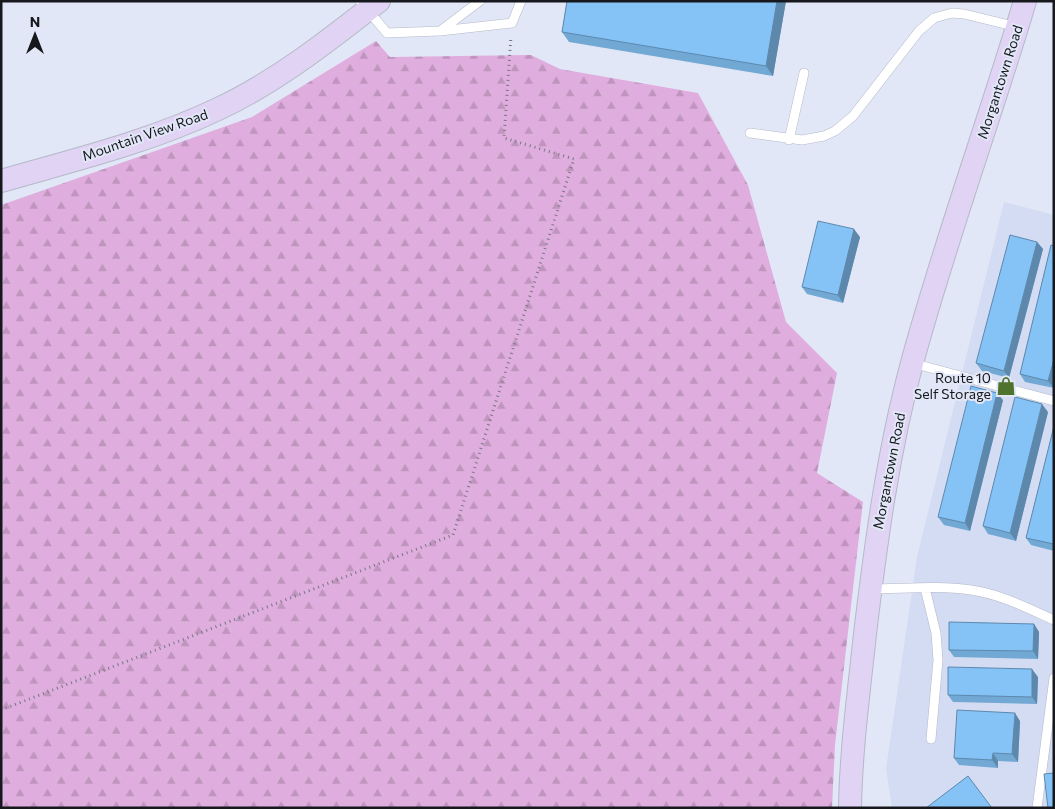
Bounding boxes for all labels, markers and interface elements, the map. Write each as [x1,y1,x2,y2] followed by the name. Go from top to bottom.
[10,10,60,60] north arrow
[30,13,40,30] text: N
[973,23,1026,141] street label: Morgantown Road
[80,105,210,164] street label: Mountain View Road
[914,369,991,402] place label: Route 10 Self Storage
[995,375,1017,397] shop icon: Route 10 Self Storage
[869,411,908,531] street label: Morgantown Road

